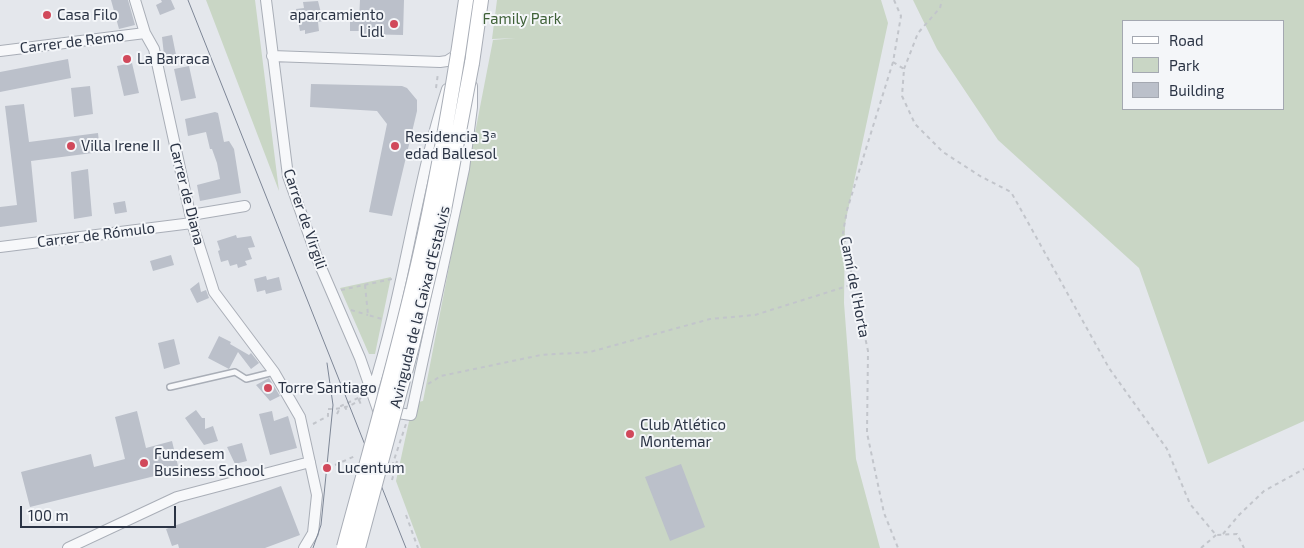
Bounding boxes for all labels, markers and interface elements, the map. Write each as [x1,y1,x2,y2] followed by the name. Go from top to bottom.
[57,6,118,24] place label: Casa Filo
[290,6,384,41] place label: aparcamiento Lidl
[41,9,53,21] marker: Casa Filo
[483,10,561,28] park label: Family Park
[388,18,400,30] marker: aparcamiento Lidl
[1122,20,1284,110] legend
[19,27,125,57] street label: Carrer de Remo
[1169,31,1204,49] text: Road
[137,50,210,68] place label: La Barraca
[121,53,133,65] marker: La Barraca
[1169,56,1200,74] text: Park
[1169,81,1224,99] text: Building
[405,128,497,163] place label: Residencia 3ª edad Ballesol
[81,137,160,155] place label: Villa Irene II
[65,140,77,152] marker: Villa Irene II
[389,140,401,152] marker: Residencia 3ª edad Ballesol
[166,141,208,247] street label: Carrer de Diana
[279,166,331,272] street label: Carrer de Virgili
[386,204,454,410] street label: Avinguda de la Caixa d'Estalvis
[36,219,156,251] street label: Carrer de Rómulo
[836,235,874,339] street label: Camí de l'Horta
[278,379,377,397] place label: Torre Santiago
[262,382,274,394] marker: Torre Santiago
[640,416,726,451] place label: Club Atlético Montemar
[624,428,636,440] marker: Club Atlético Montemar
[154,445,265,480] place label: Fundesem Business School
[138,457,150,469] marker: Fundesem Business School
[337,459,405,477] place label: Lucentum
[321,462,333,474] marker: Lucentum
[22,496,179,528] scale bar
[28,506,69,524] text: 100 m

